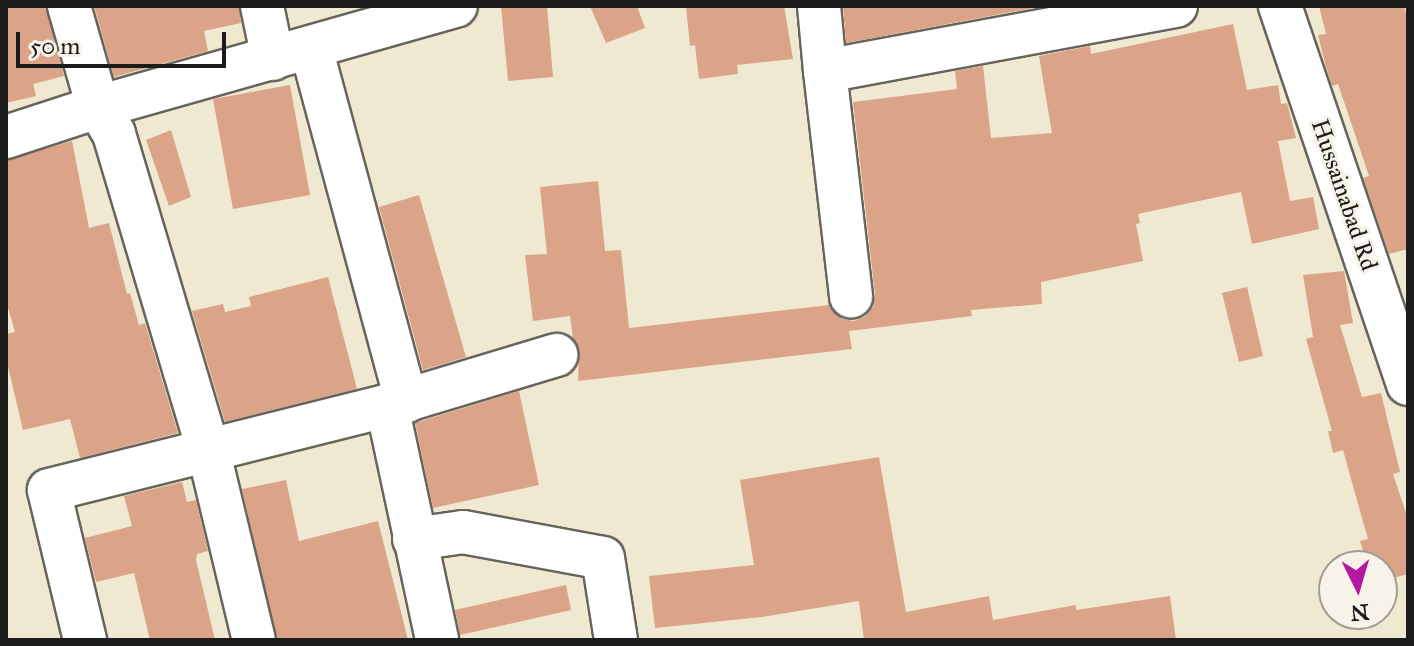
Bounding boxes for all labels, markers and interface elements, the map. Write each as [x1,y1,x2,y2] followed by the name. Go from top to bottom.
[20,16,230,66] scale bar
[30,31,80,61] text: 50 m
[1305,115,1383,275] street label: Hussainabad Rd
[1318,550,1398,630] north arrow
[1349,598,1370,627] text: N

